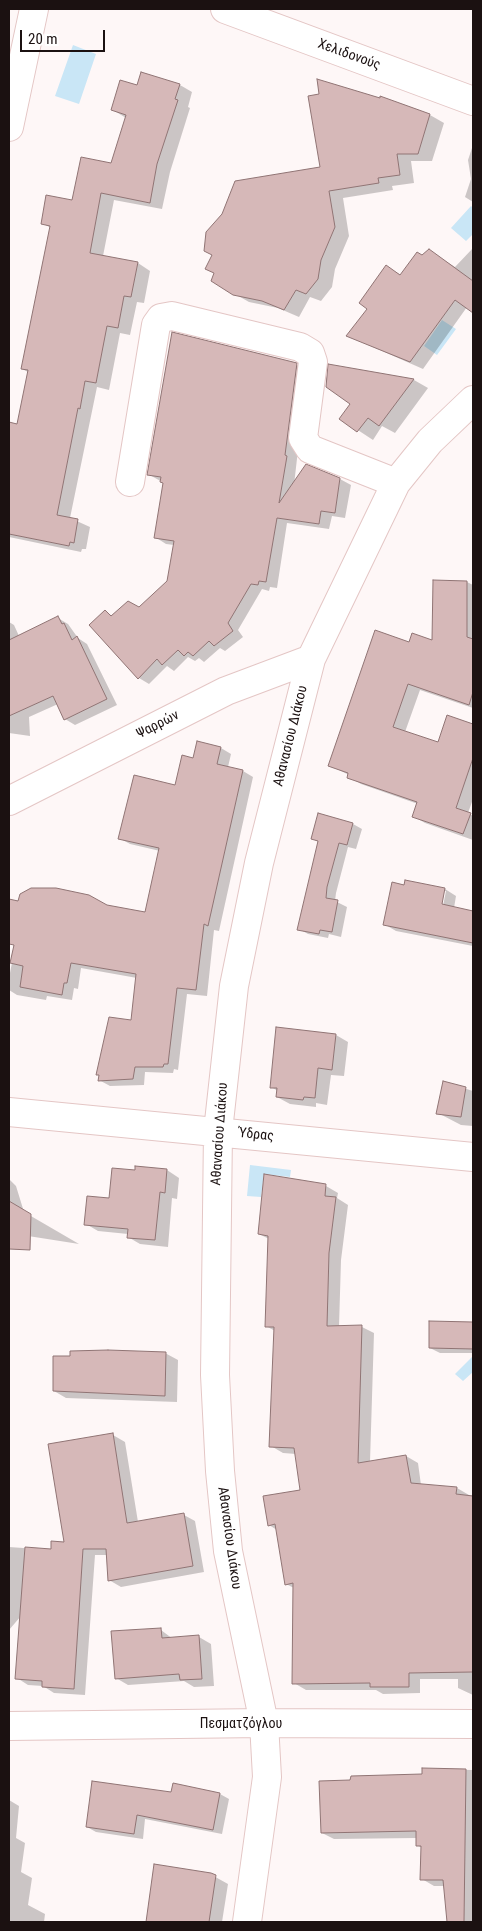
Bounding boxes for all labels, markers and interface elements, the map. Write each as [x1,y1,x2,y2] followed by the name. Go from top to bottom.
[22,20,108,52] scale bar
[28,30,58,48] text: 20 m
[315,36,383,74] street label: Χελιδονούς
[270,684,312,788] street label: Αθανασίου Διάκου
[134,707,182,743] street label: Ψαρρών
[208,1082,232,1186] street label: Αθανασίου Διάκου
[238,1125,274,1145] street label: Ύδρας
[213,1486,245,1590] street label: Αθανασίου Διάκου
[200,1716,282,1732] street label: Πεσματζόγλου

